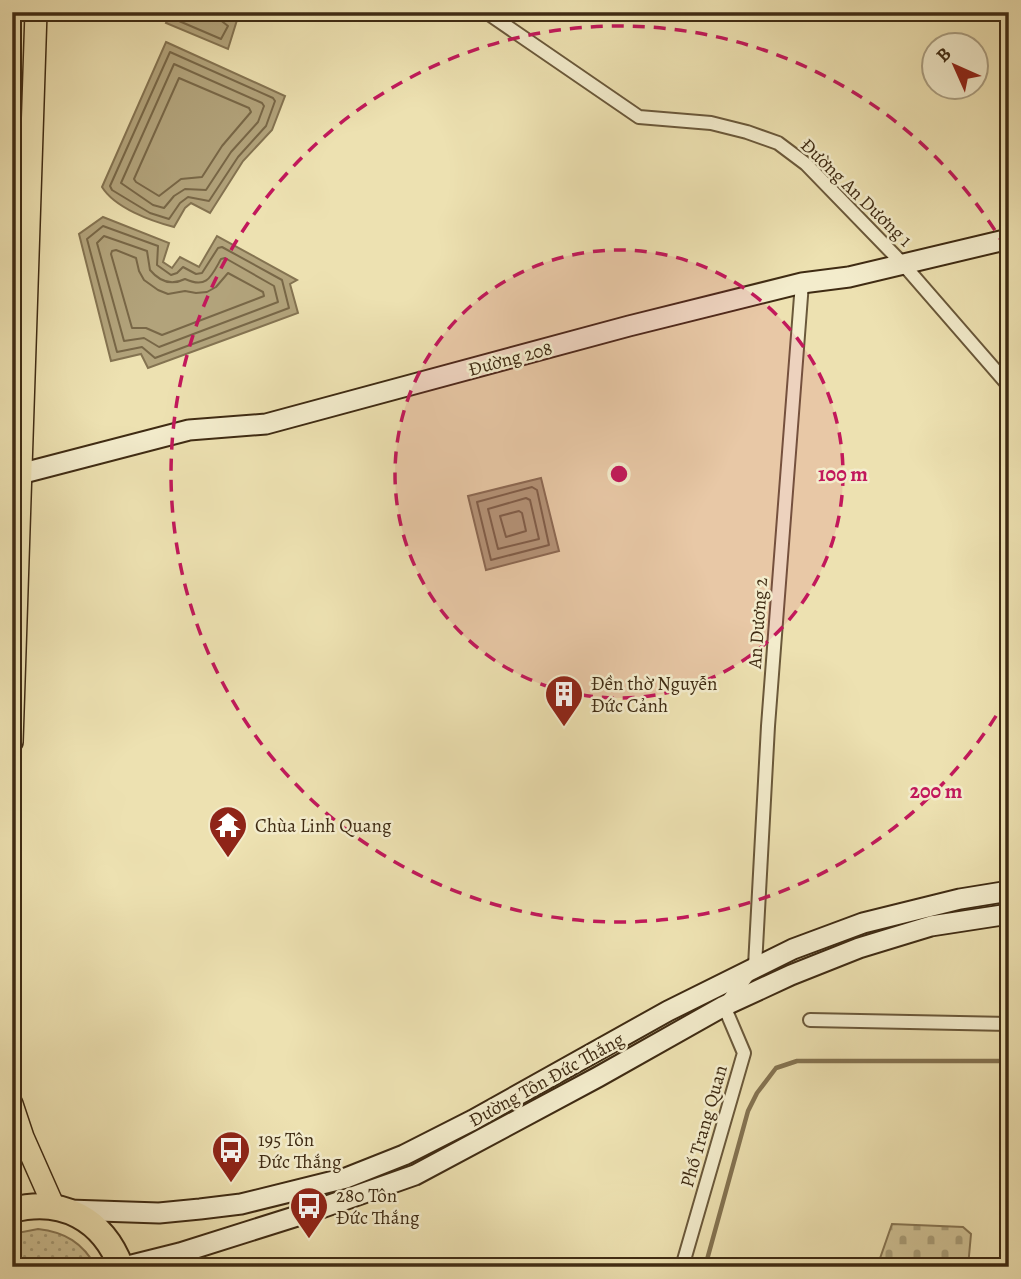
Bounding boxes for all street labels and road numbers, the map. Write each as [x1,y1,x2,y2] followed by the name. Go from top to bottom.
[795,133,918,253] street label: Đường An Dương 1
[465,335,555,383] street label: Đường 208
[742,577,774,671] street label: An Dương 2
[464,1026,629,1133] street label: Đường Tôn Đức Thắng
[674,1062,734,1190] street label: Phố Trang Quan

